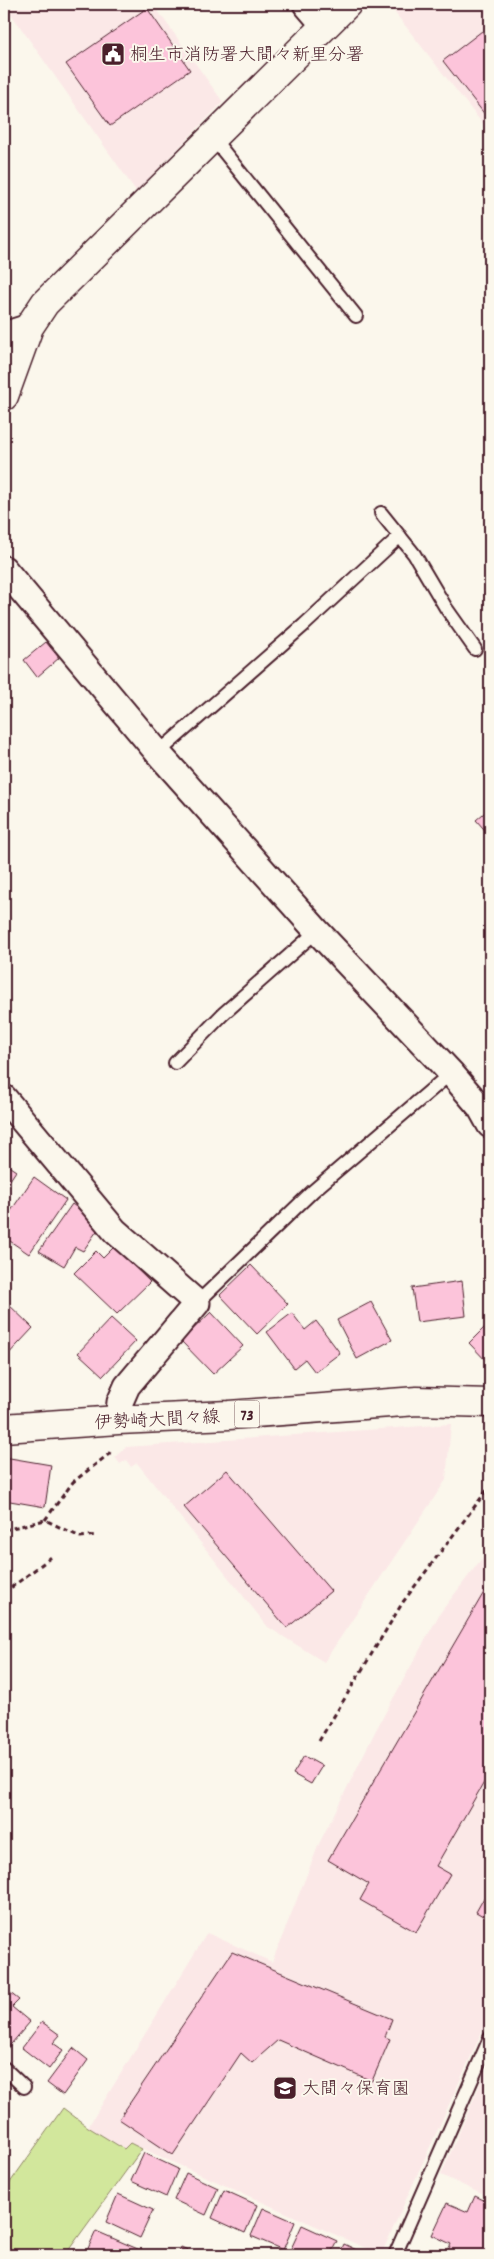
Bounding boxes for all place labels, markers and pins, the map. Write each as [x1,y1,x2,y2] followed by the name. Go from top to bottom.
[100,41,126,67] public building icon: 桐生市消防署大間々新里分署
[130,44,364,69] place label: 桐生市消防署大間々新里分署
[272,2075,298,2101] school or university icon: 大間々保育園
[302,2078,410,2103] place label: 大間々保育園

